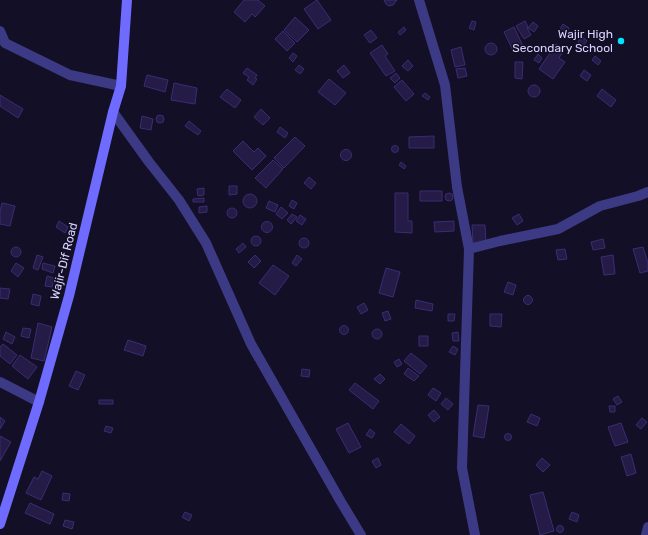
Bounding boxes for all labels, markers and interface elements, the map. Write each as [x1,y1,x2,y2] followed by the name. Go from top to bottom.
[512,27,613,55] place label: Wajir High Secondary School
[616,36,626,46] marker: Wajir High Secondary School
[48,221,80,301] street label: Wajir-Dif Road

